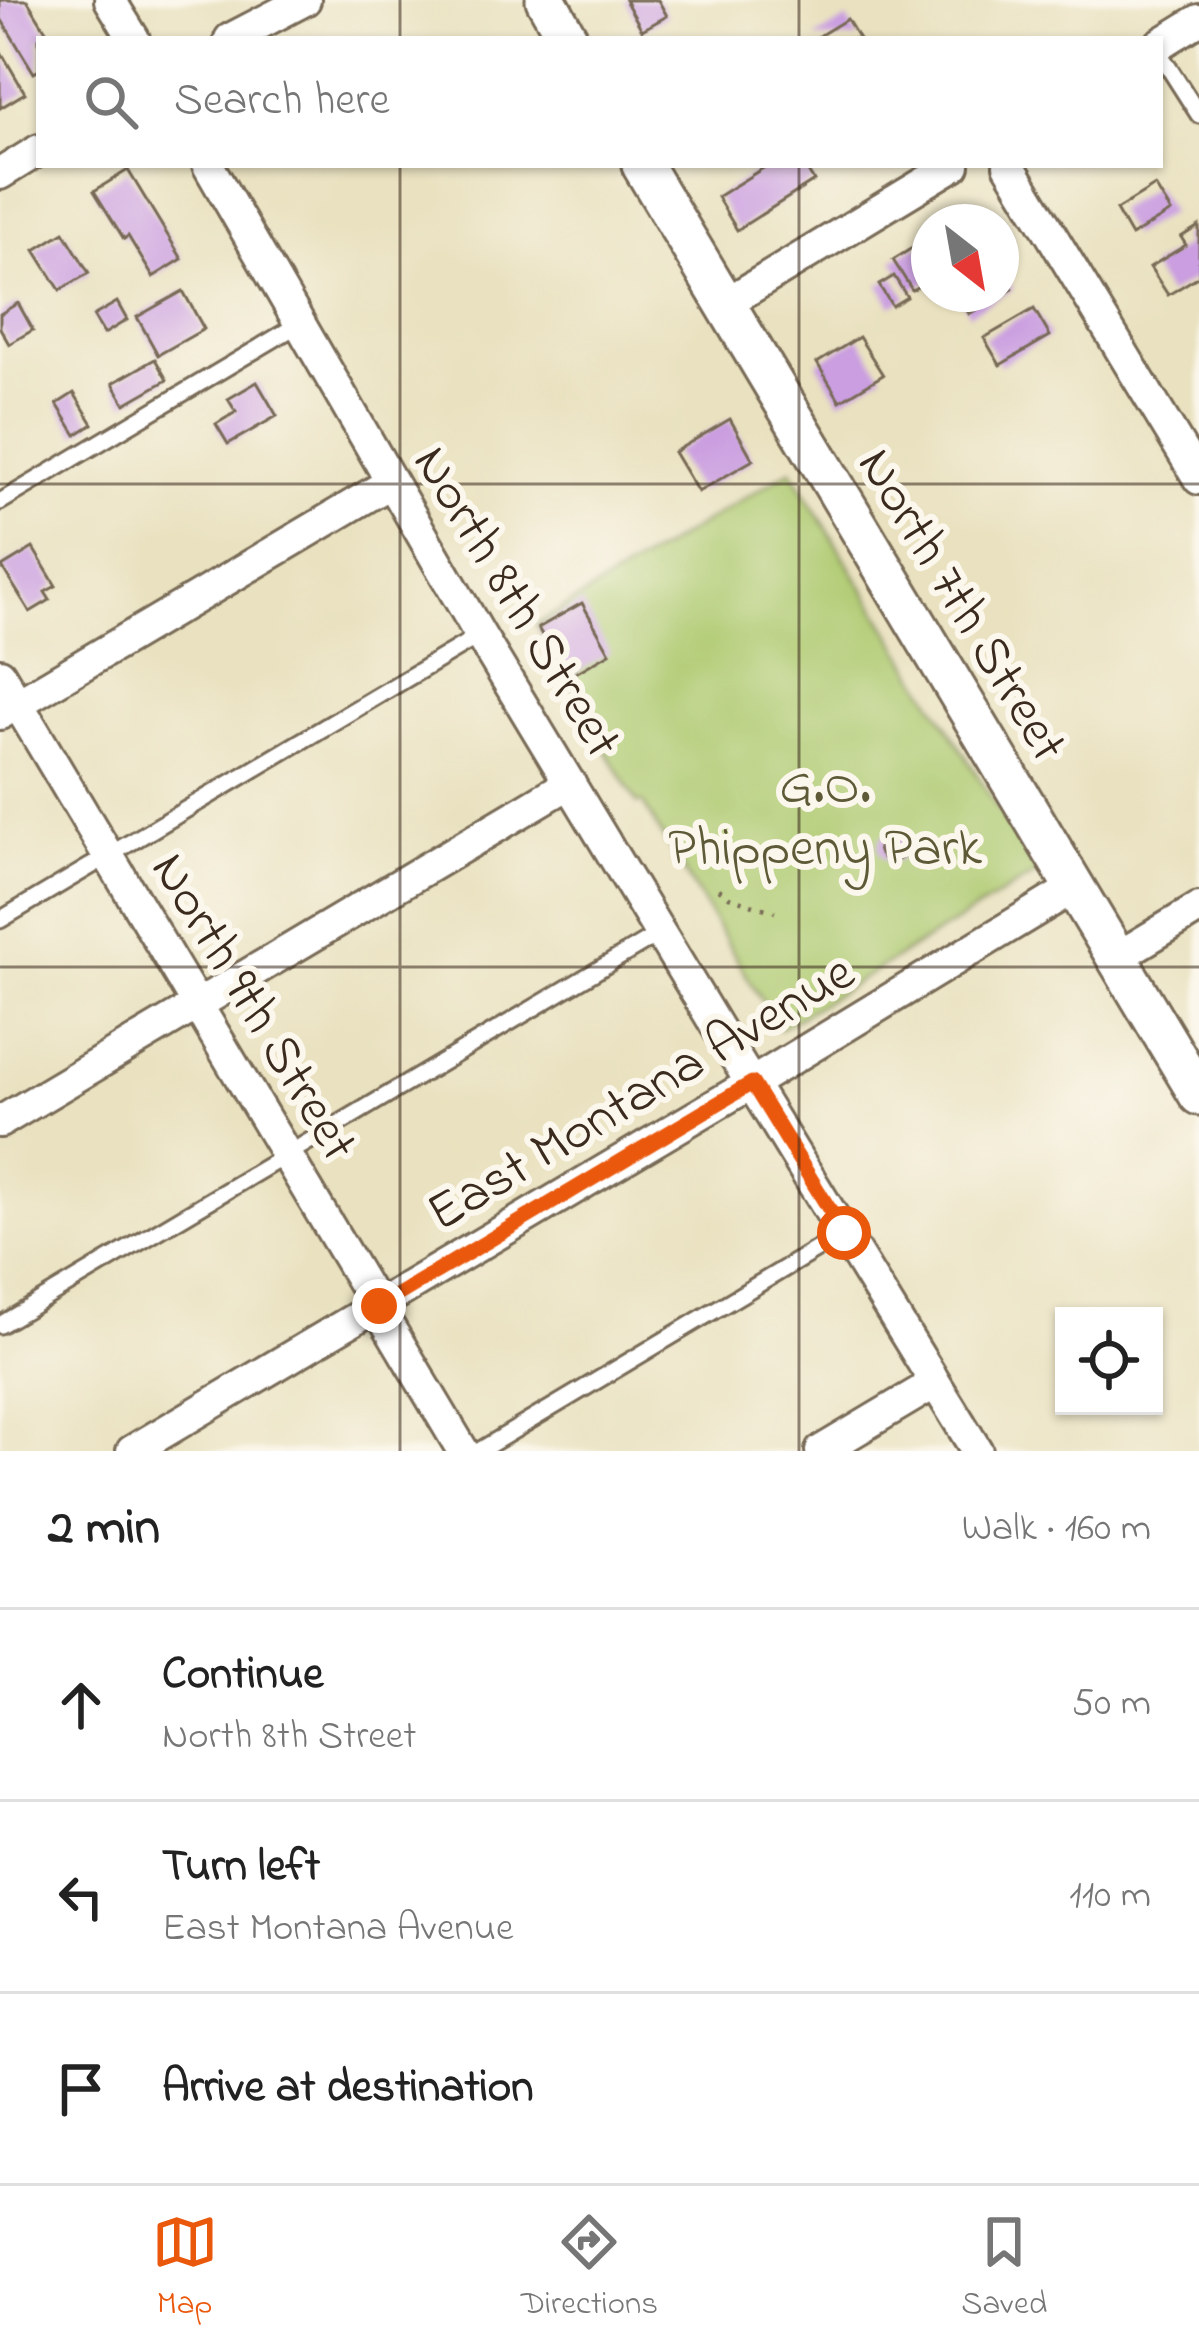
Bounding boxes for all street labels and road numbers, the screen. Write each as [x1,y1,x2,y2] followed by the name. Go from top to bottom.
[391,432,639,774] street label: North 8th Street
[835,434,1084,778] street label: North 7th Street
[129,839,375,1177] street label: North 9th Street
[413,936,871,1254] street label: East Montana Avenue

